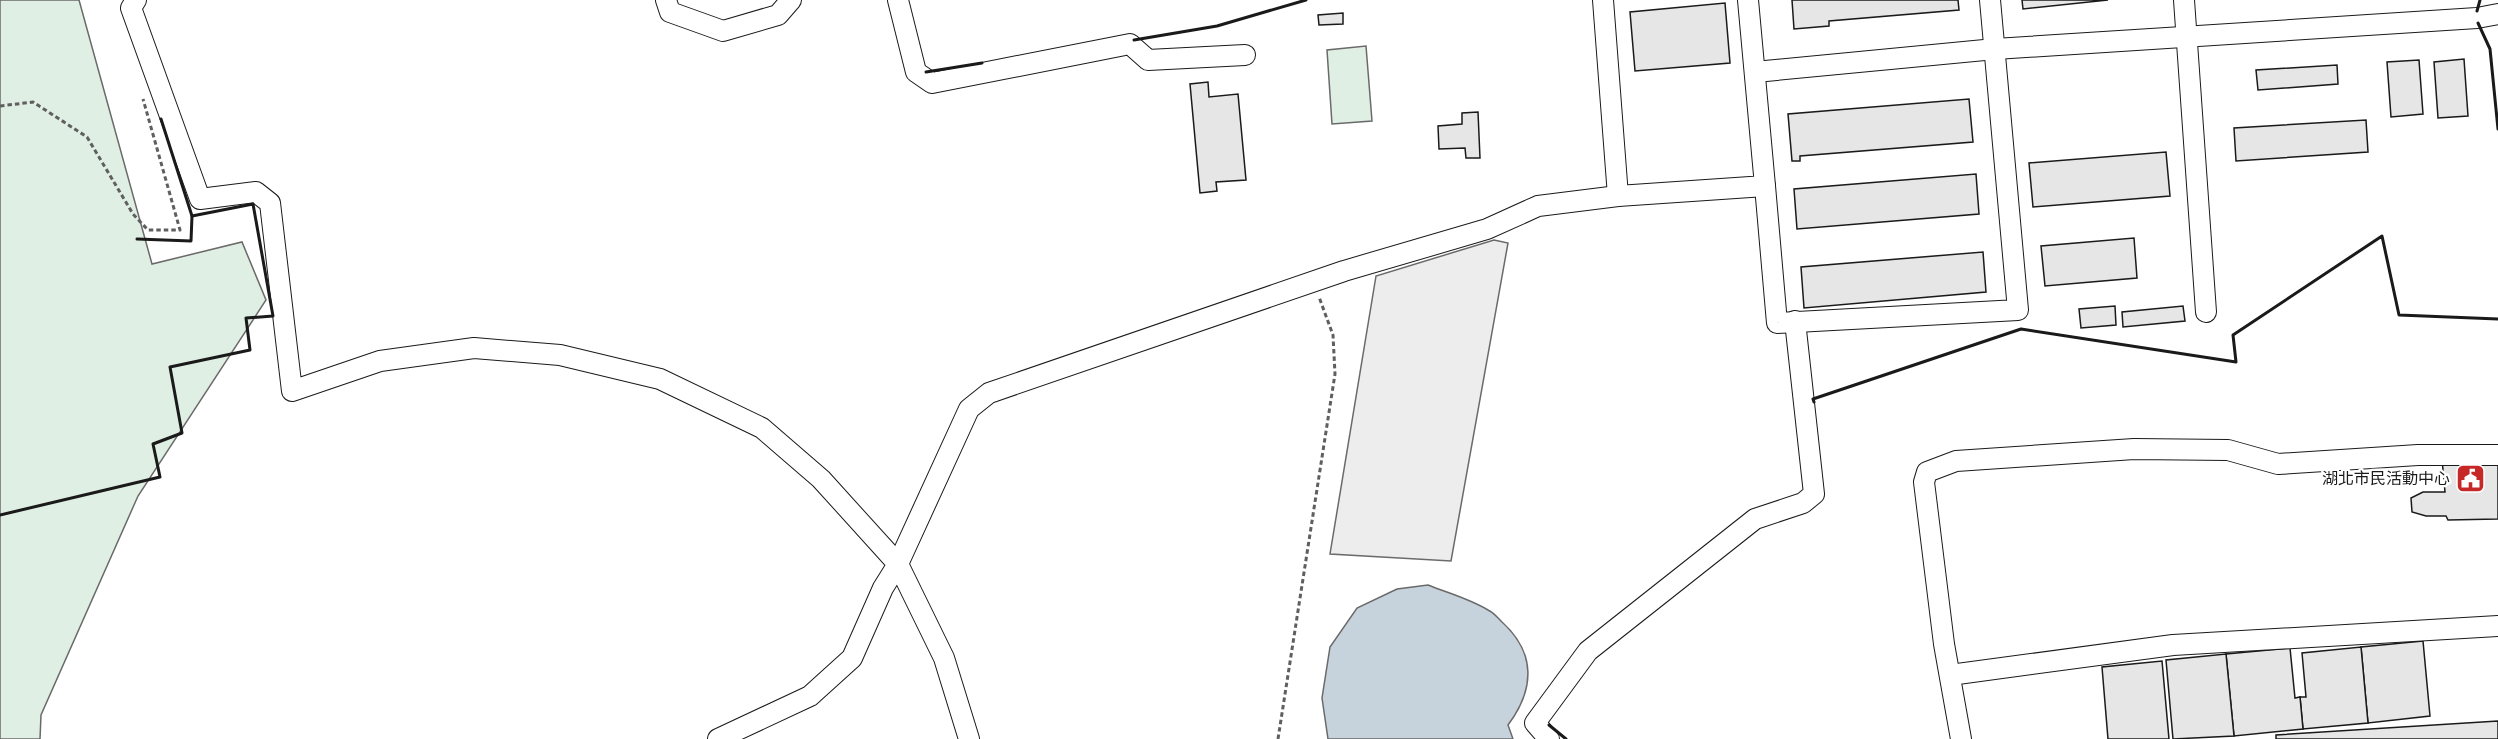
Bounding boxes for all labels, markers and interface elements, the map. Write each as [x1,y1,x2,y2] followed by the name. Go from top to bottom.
[2455,462,2487,494] public building icon: 湖北市民活動中心
[2322,468,2450,488] place label: 湖北市民活動中心

